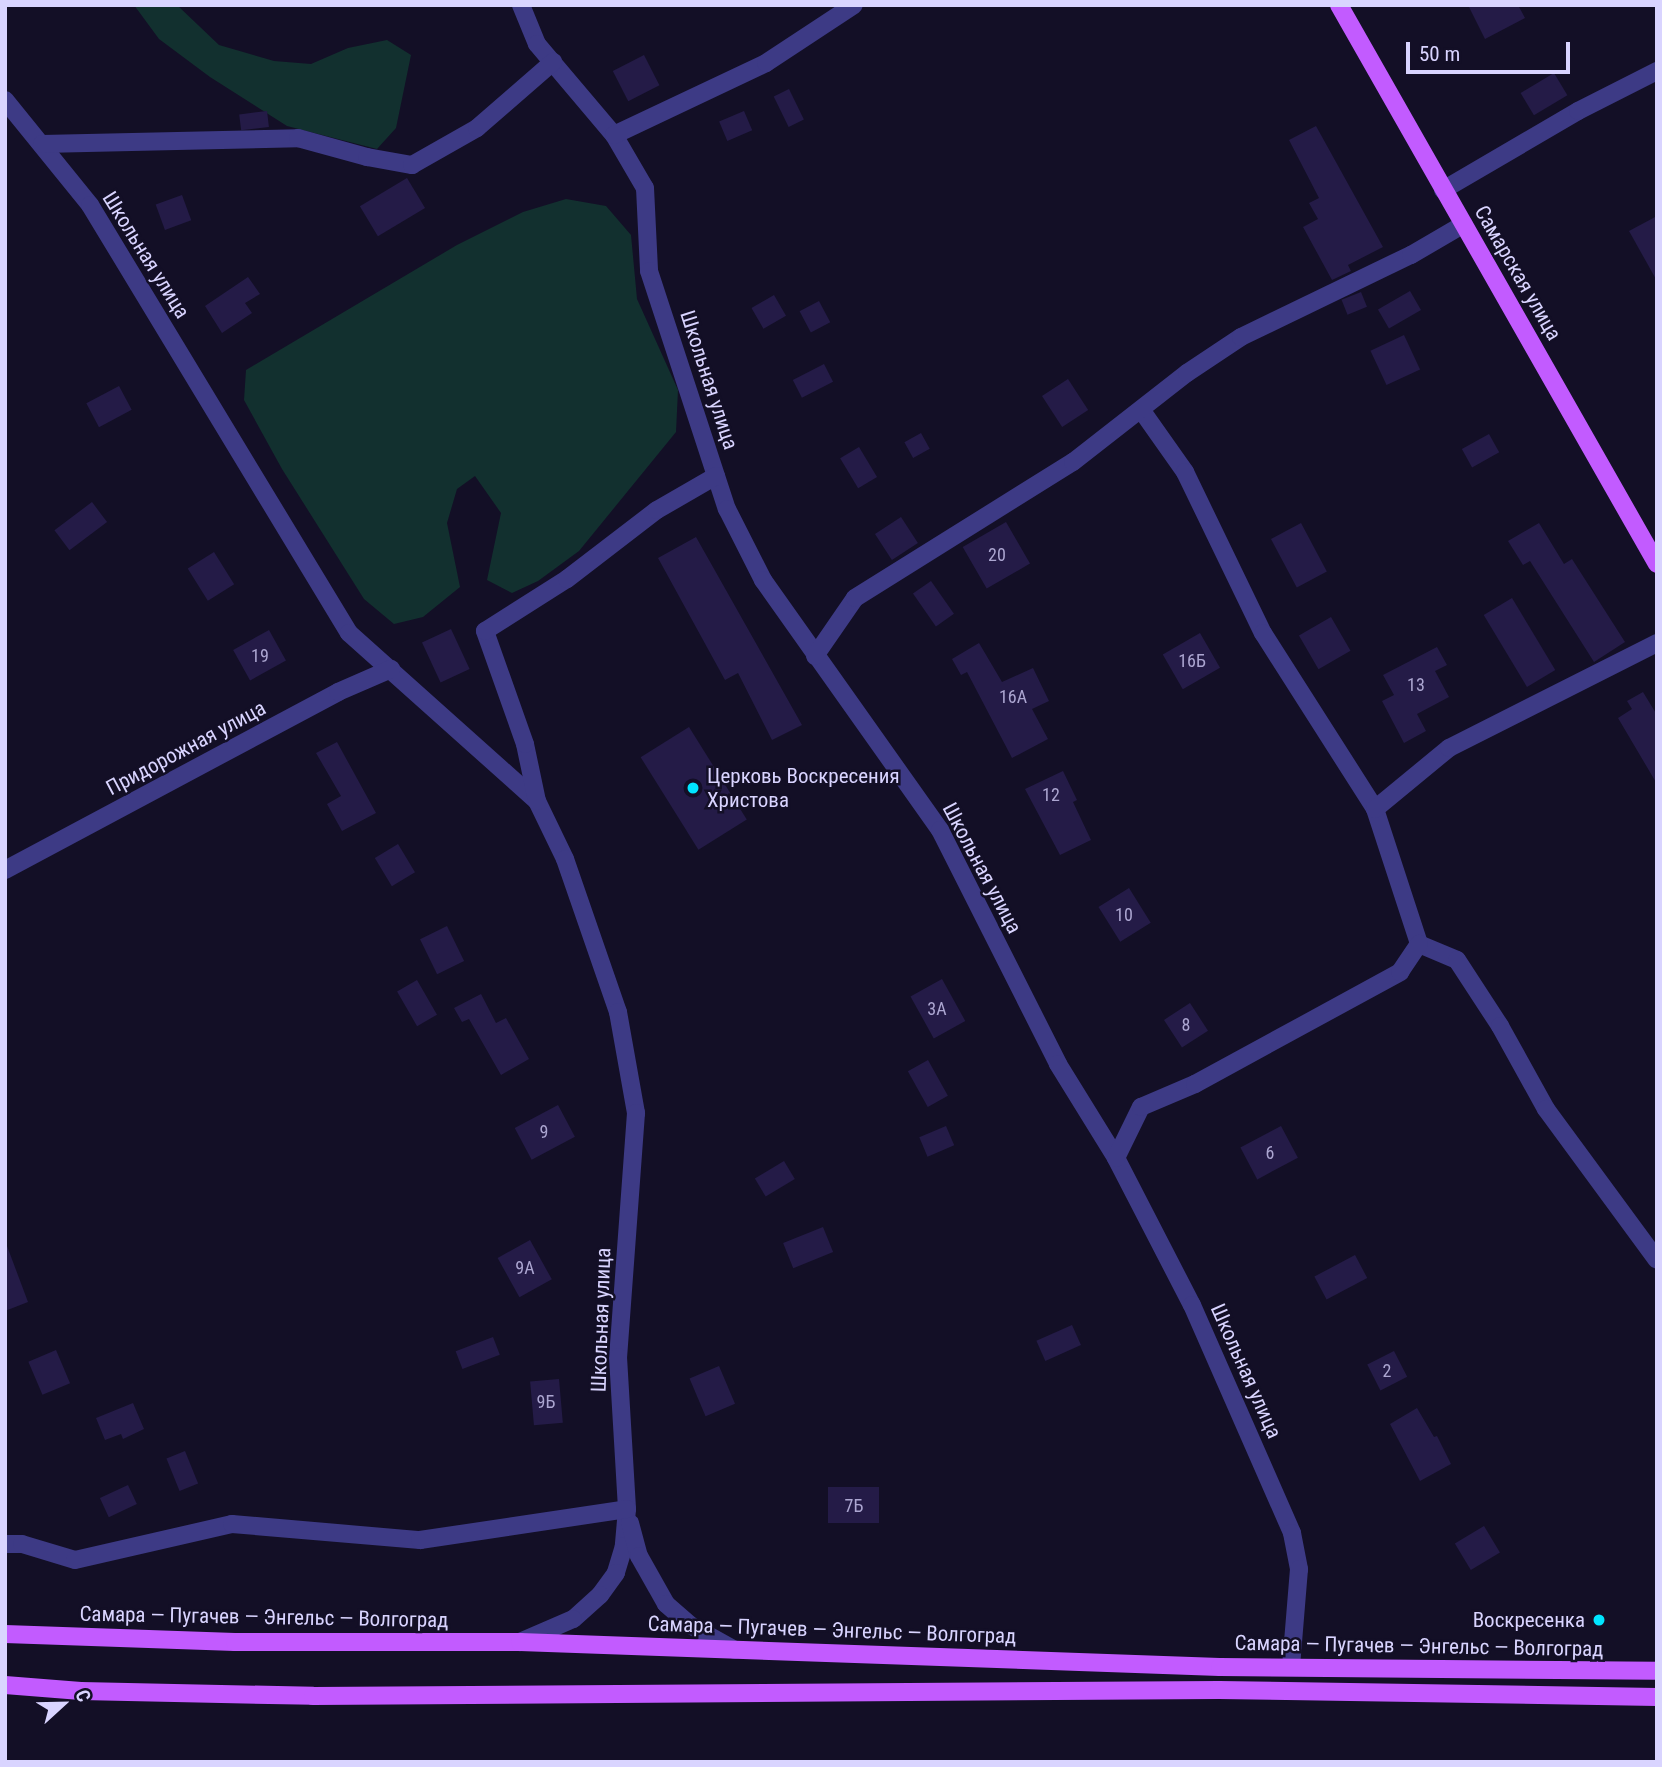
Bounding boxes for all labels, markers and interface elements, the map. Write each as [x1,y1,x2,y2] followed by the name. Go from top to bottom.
[1410,28,1574,72] scale bar
[1419,42,1460,66] text: 50 m
[97,187,195,323] street label: Школьная улица
[1469,201,1567,345] street label: Самарская улица
[675,307,743,453] street label: Школьная улица
[988,544,1006,566] house number: 20
[251,645,269,667] house number: 19
[1178,650,1206,672] house number: 16Б
[1407,674,1425,696] house number: 13
[999,686,1027,708] house number: 16А
[102,695,270,801] street label: Придорожная улица
[707,763,900,813] place label: Церковь Воскресения Христова
[685,780,701,796] marker: Церковь Воскресения Христова
[1042,784,1060,806] house number: 12
[937,798,1027,938] street label: Школьная улица
[1115,904,1133,926] house number: 10
[927,998,947,1020] house number: 3А
[1182,1014,1190,1036] house number: 8
[540,1121,548,1143] house number: 9
[1266,1142,1274,1164] house number: 6
[586,1247,616,1393] street label: Школьная улица
[515,1257,535,1279] house number: 9А
[1205,1300,1287,1442] street label: Школьная улица
[1383,1360,1391,1382] house number: 2
[537,1391,555,1413] house number: 9Б
[845,1495,863,1517] house number: 7Б
[79,1601,449,1633] street label: Самара — Пугачев — Энгельс — Волгоград
[1473,1607,1585,1633] place label: Воскресенка
[647,1611,1017,1649] street label: Самара — Пугачев — Энгельс — Волгоград
[1591,1612,1607,1628] marker: Воскресенка
[1234,1630,1604,1662] street label: Самара — Пугачев — Энгельс — Волгоград
[28,1669,98,1739] north arrow
[70,1687,96,1705] text: С

